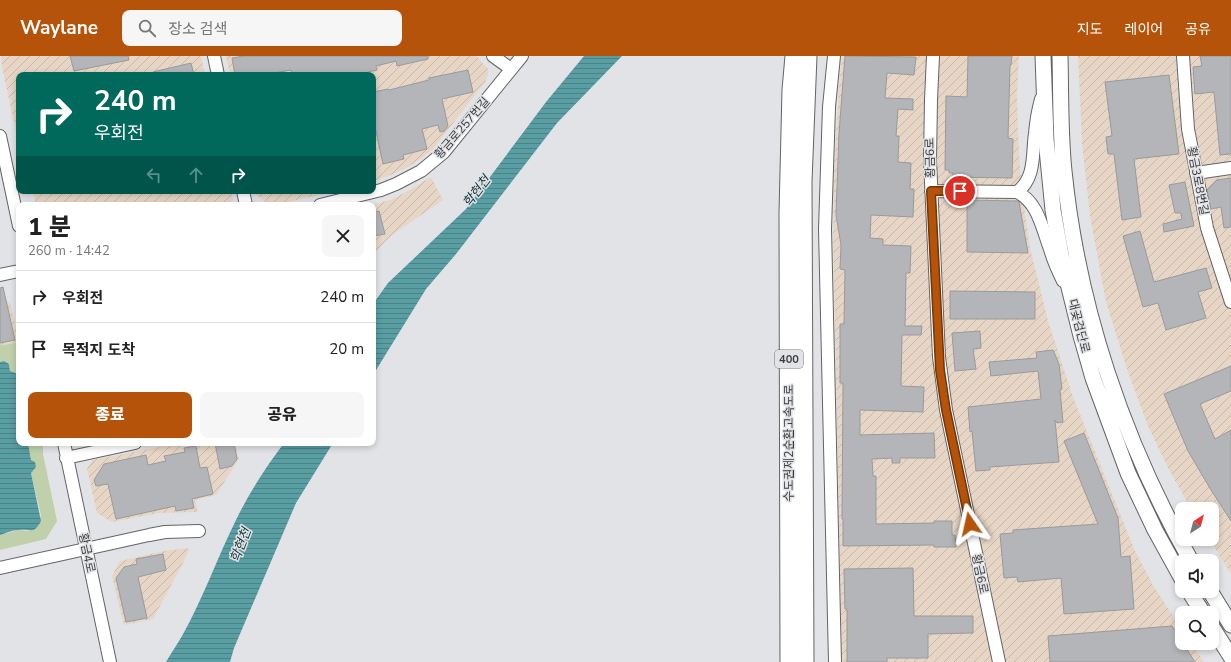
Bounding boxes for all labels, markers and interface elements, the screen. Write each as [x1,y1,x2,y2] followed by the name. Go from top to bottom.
[122,10,402,46] search box
[20,15,98,41] text: Waylane
[136,17,158,39] icon: search
[168,19,227,39] text: 장소 검색
[1077,20,1103,39] text: 지도
[1125,20,1163,39] text: 레이어
[1185,20,1211,39] text: 공유
[94,82,177,120] text: 240 m
[28,88,80,140] icon: right
[431,94,493,162] street label: 황금로257번길
[94,121,144,145] text: 우회전
[922,138,938,178] street label: 황금6로
[1184,145,1212,217] street label: 황금3로8번길
[143,164,165,186] icon: left
[185,164,207,186] icon: ahead
[227,164,249,186] icon: right
[459,171,496,211] water label: 학현천
[943,174,977,208] pin
[949,180,971,202] icon: arrive
[28,211,71,243] text: 1 분
[322,215,364,257] button: close
[28,242,110,260] text: 260 m · 14:42
[28,286,50,308] icon: right
[320,287,364,307] text: 240 m
[62,288,103,308] text: 우회전
[1065,297,1093,355] street label: 대곶검단로
[28,338,50,360] icon: arrive
[329,339,364,359] text: 20 m
[62,340,135,360] text: 목적지 도착
[775,350,803,368] road number: 400
[781,384,797,502] street label: 수도권제2순환고속도로
[28,392,192,438] button: 종료
[200,392,364,438] button: 공유
[1175,502,1219,546] north arrow
[1175,502,1219,650] map controls
[949,503,991,545] position arrow
[226,524,256,565] water label: 학현천
[75,532,99,574] street label: 황금4로
[968,553,992,595] street label: 황금6로
[1175,554,1219,598] button: sound
[1175,606,1219,650] button: search

